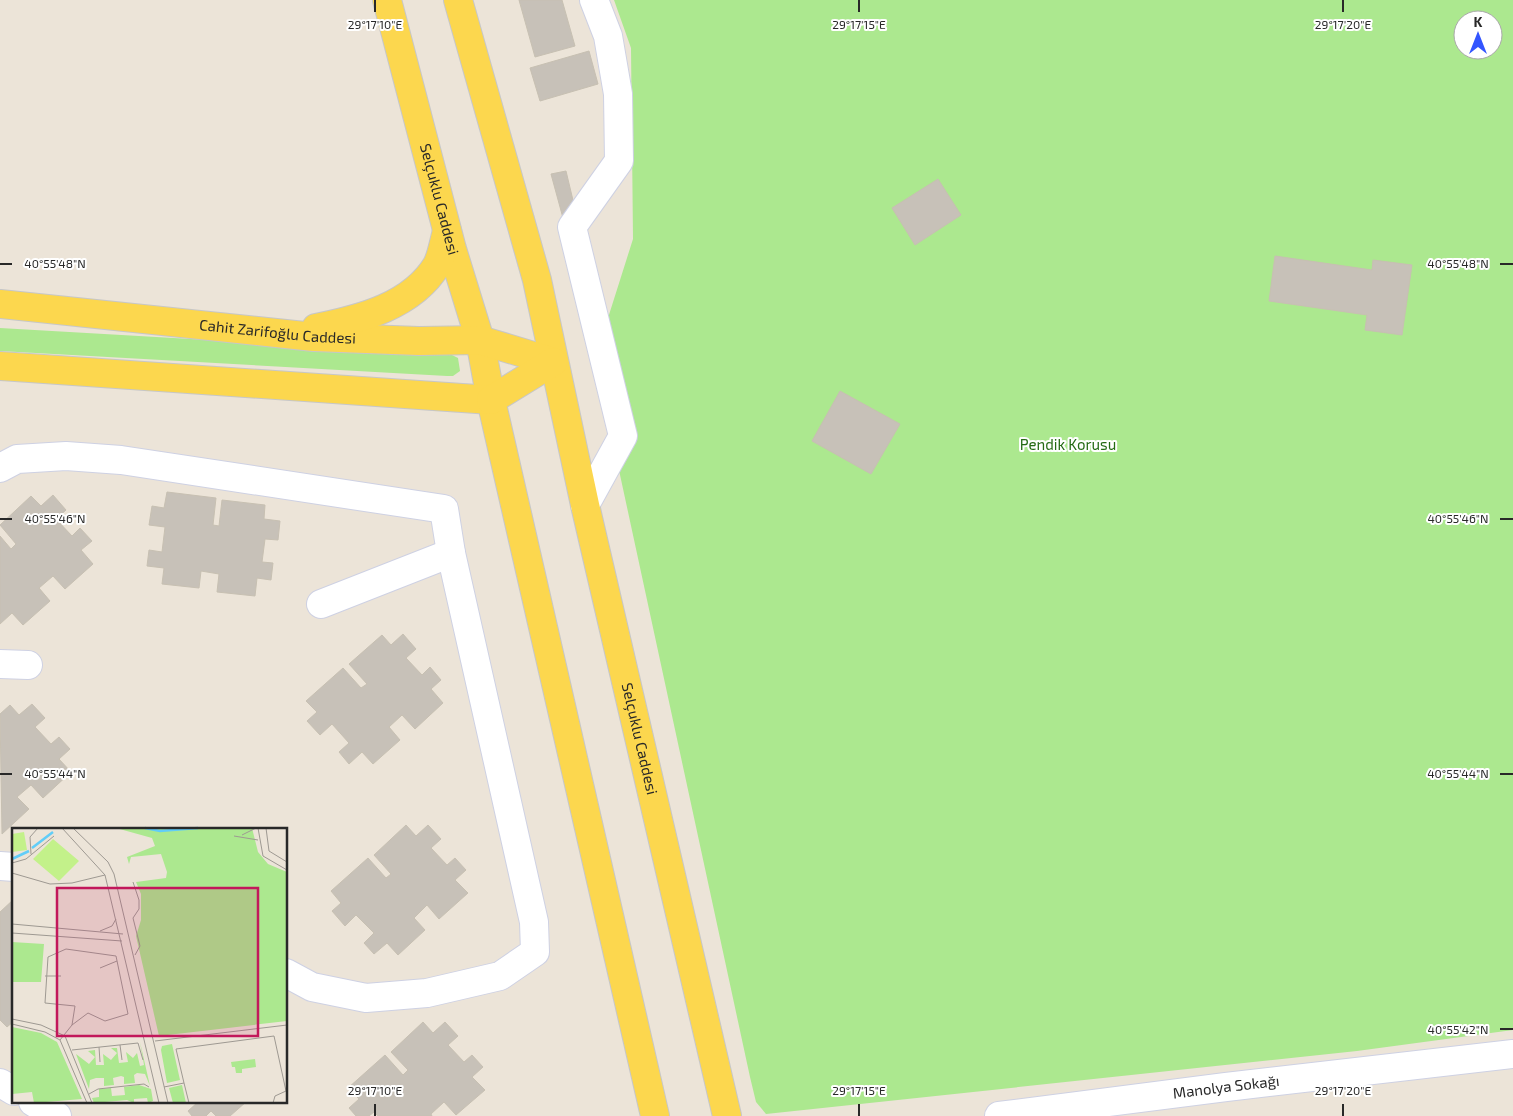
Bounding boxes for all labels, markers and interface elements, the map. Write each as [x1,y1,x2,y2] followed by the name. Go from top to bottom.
[1453,10,1503,60] north arrow
[1474,13,1483,30] text: K
[348,17,402,31] text: 29°17'10"E
[832,17,886,31] text: 29°17'15"E
[1315,17,1371,31] text: 29°17'20"E
[417,141,463,257] street label: Selçuklu Caddesi
[24,256,86,270] text: 40°55'48"N
[1427,256,1489,270] text: 40°55'48"N
[198,315,356,347] street label: Cahit Zarifoğlu Caddesi
[1020,435,1116,453] park label: Pendik Korusu
[24,511,86,525] text: 40°55'46"N
[1427,511,1489,525] text: 40°55'46"N
[619,681,662,796] street label: Selçuklu Caddesi
[24,766,86,780] text: 40°55'44"N
[1427,766,1489,780] text: 40°55'44"N
[12,828,288,1104] inset map
[1428,1022,1488,1036] text: 40°55'42"N
[1172,1071,1280,1102] street label: Manolya Sokağı
[348,1083,402,1097] text: 29°17'10"E
[832,1083,886,1097] text: 29°17'15"E
[1315,1083,1371,1097] text: 29°17'20"E

